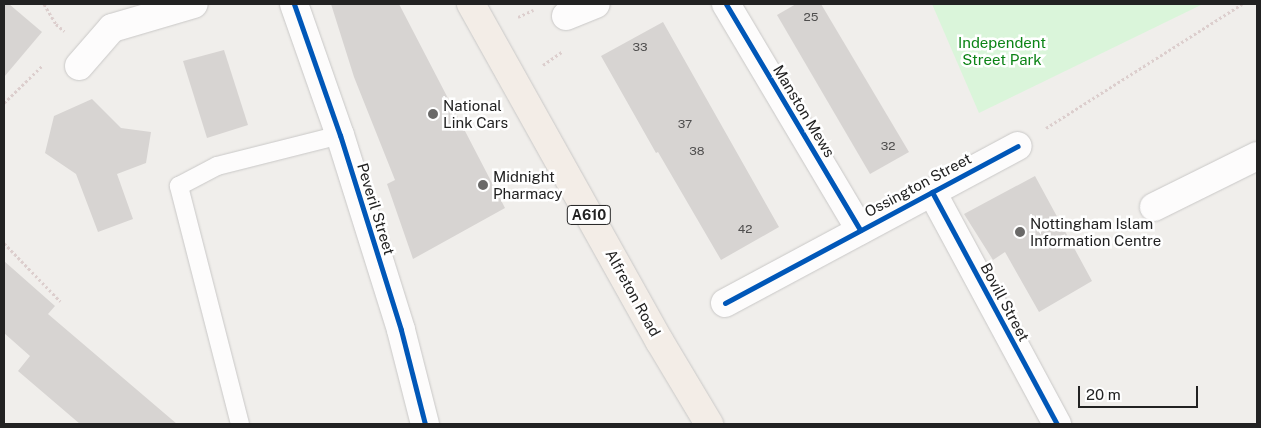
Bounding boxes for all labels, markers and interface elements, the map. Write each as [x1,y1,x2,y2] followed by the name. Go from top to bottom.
[804,11,818,25] house number: 25
[958,33,1046,68] park label: Independent Street Park
[632,41,648,55] house number: 33
[769,62,839,160] street label: Manston Mews
[443,96,508,131] place label: National Link Cars
[427,108,439,120] marker: National Link Cars
[678,118,692,132] house number: 37
[881,140,895,154] house number: 32
[689,145,705,159] house number: 38
[862,149,974,221] street label: Ossington Street
[353,161,399,257] street label: Peveril Street
[493,167,563,202] place label: Midnight Pharmacy
[477,179,489,191] marker: Midnight Pharmacy
[566,204,612,226] road number: A610
[1030,214,1161,249] place label: Nottingham Islam Information Centre
[738,223,752,237] house number: 42
[1014,226,1026,238] marker: Nottingham Islam Information Centre
[602,246,664,340] street label: Alfreton Road
[977,260,1033,344] street label: Bovill Street
[1081,376,1201,408] scale bar
[1086,386,1121,403] text: 20 m

